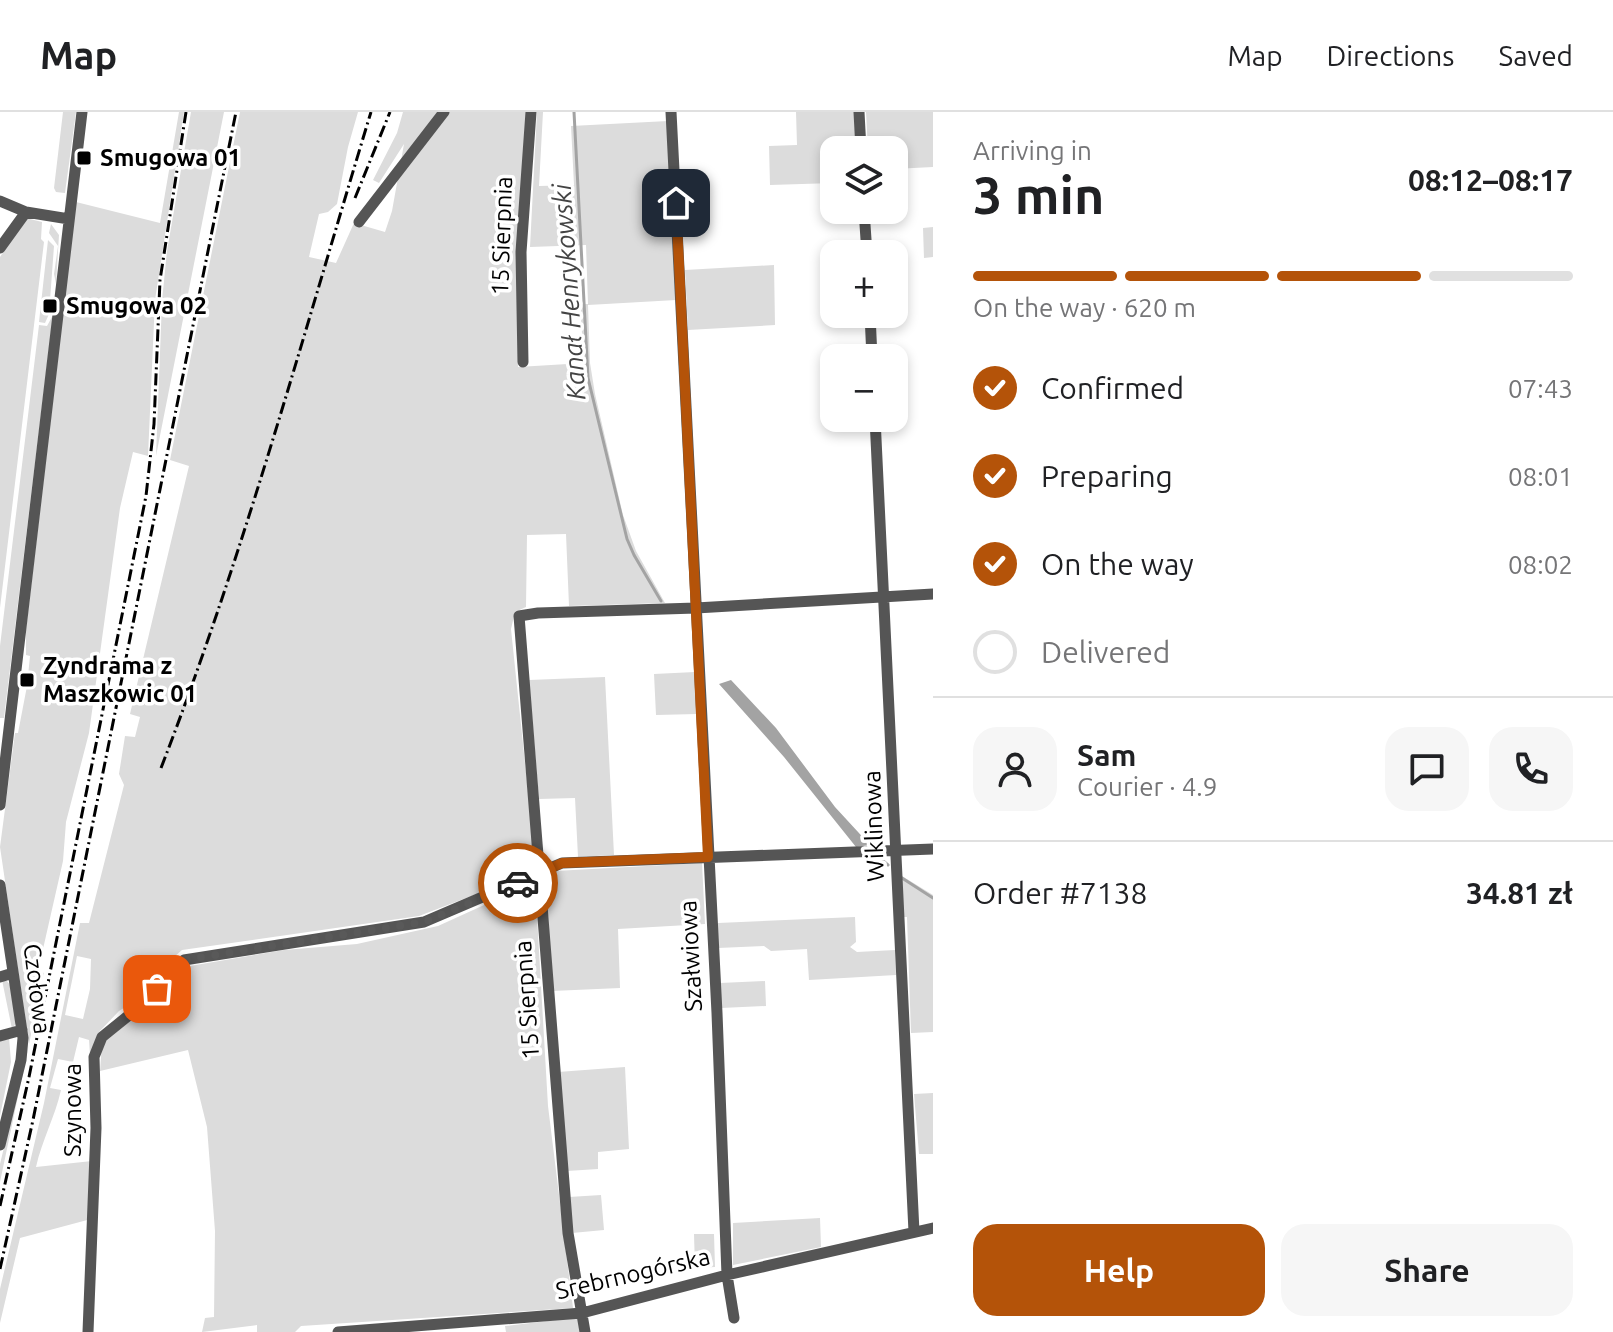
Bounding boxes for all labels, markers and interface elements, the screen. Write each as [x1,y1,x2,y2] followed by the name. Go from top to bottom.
[40,34,117,76] text: Map
[1227,40,1283,71] text: Map
[1327,40,1454,71] text: Directions
[1498,40,1573,71] text: Saved
[820,136,908,432] map controls
[820,136,908,224] button: layers
[973,136,1092,165] text: Arriving in
[100,144,241,171] place label: Smugowa 01
[75,149,93,167] marker: Smugowa 01
[1408,163,1573,197] text: 08:12–08:17
[973,166,1104,224] text: 3 min
[642,169,710,237] pin
[486,176,517,296] street label: 15 Sierpnia
[546,181,591,401] water label: Kanał Henrykowski
[654,181,698,225] icon: home
[820,240,908,328] button: +
[66,292,207,319] place label: Smugowa 02
[973,293,1196,322] text: On the way · 620 m
[41,297,59,315] marker: Smugowa 02
[820,344,908,432] button: −
[973,366,1017,410] icon: check
[1041,371,1184,405] text: Confirmed
[1508,374,1573,403] text: 07:43
[973,454,1017,498] icon: check
[1041,459,1173,493] text: Preparing
[1508,462,1573,491] text: 08:01
[973,542,1017,586] icon: check
[1041,547,1194,581] text: On the way
[1508,550,1573,579] text: 08:02
[1041,635,1170,669] text: Delivered
[43,652,197,707] place label: Zyndrama z Maszkowic 01
[18,671,36,689] marker: Zyndrama z Maszkowic 01
[973,727,1057,811] button: person
[1385,727,1469,811] button: chat
[1489,727,1573,811] button: phone
[1077,738,1136,772] text: Sam
[858,770,889,882] street label: Wiklinowa
[1077,772,1217,801] text: Courier · 4.9
[478,843,558,923] courier
[496,861,540,905] icon: car
[973,876,1147,910] text: Order #7138
[1466,876,1573,910] text: 34.81 zł
[674,900,707,1013] street label: Szałwiowa
[509,940,544,1060] street label: 15 Sierpnia
[19,942,56,1036] street label: Czołowa
[123,955,191,1023] pin
[135,967,179,1011] icon: bag
[59,1063,86,1157] street label: Szynowa
[973,1224,1265,1316] button: Help
[1281,1224,1573,1316] button: Share
[553,1243,713,1304] street label: Srebrnogórska

